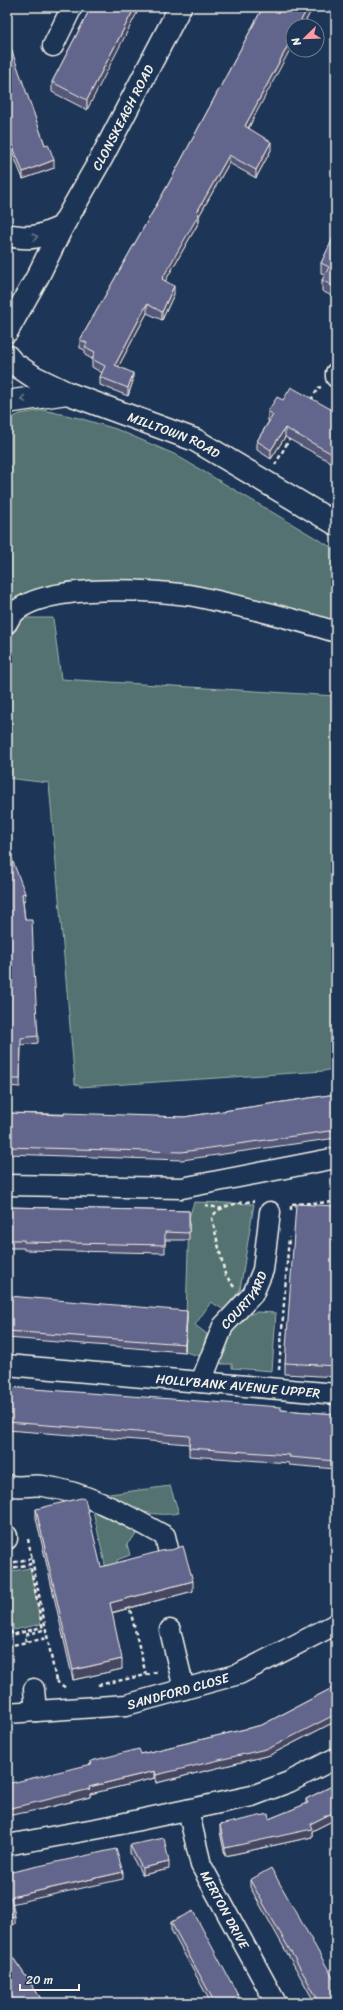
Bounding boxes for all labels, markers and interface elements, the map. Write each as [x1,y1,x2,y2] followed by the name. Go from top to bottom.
[285,18,325,58] north arrow
[286,34,307,50] text: N
[85,60,160,175] street label: CLONSKEAGH ROAD
[31,233,38,242] one-way arrow
[20,394,26,403] one-way arrow
[124,405,225,464] street label: MILLTOWN ROAD
[214,1267,273,1334] street label: COURTYARD
[155,1367,322,1404] street label: HOLLYBANK AVENUE UPPER
[124,1666,232,1716] street label: SANDFORD CLOSE
[194,1866,256,1954] street label: MERTON DRIVE
[20,1966,79,1992] scale bar
[26,1969,53,1991] text: 20 m

